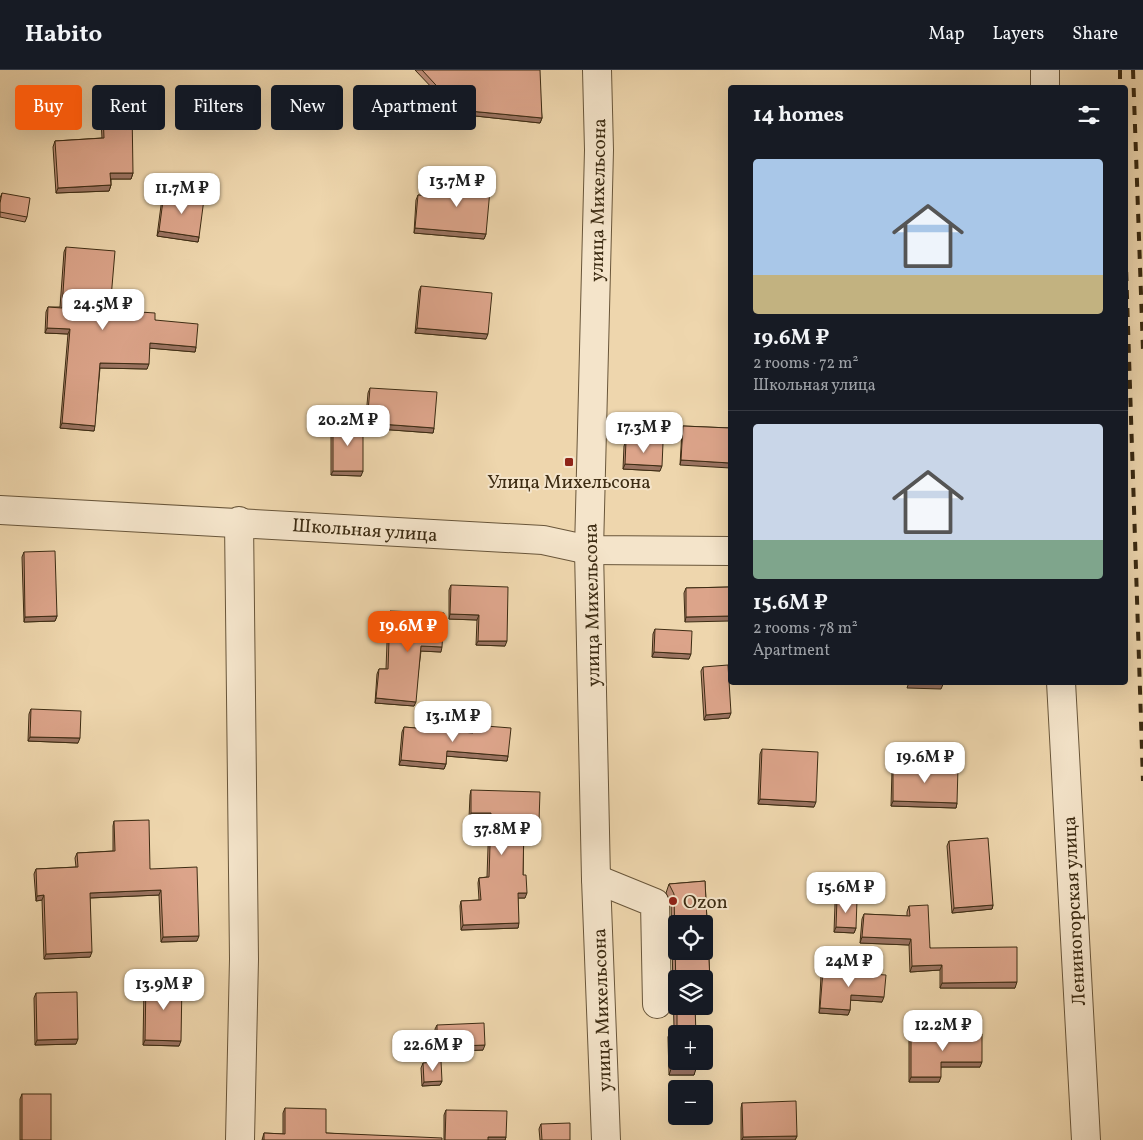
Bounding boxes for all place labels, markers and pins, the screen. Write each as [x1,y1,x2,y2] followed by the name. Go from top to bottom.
[411,166,503,208] pin: 13.7M ₽
[136,172,228,215] pin: 11.7M ₽
[57,288,149,331] pin: 24.5M ₽
[302,404,394,447] pin: 20.2M ₽
[598,412,690,454] pin: 17.3M ₽
[563,456,575,468] marker: Улица Михельсона
[487,470,651,496] place label: Улица Михельсона
[362,610,454,653] pin: 19.6M ₽
[407,700,499,743] pin: 13.1M ₽
[879,742,971,784] pin: 19.6M ₽
[456,814,548,856] pin: 37.8M ₽
[800,872,892,914] pin: 15.6M ₽
[683,890,728,916] place label: Ozon
[667,895,679,907] marker: Ozon
[814,946,884,988] pin: 24M ₽
[118,968,210,1011] pin: 13.9M ₽
[897,1010,989,1052] pin: 12.2M ₽
[387,1030,479,1072] pin: 22.6M ₽

